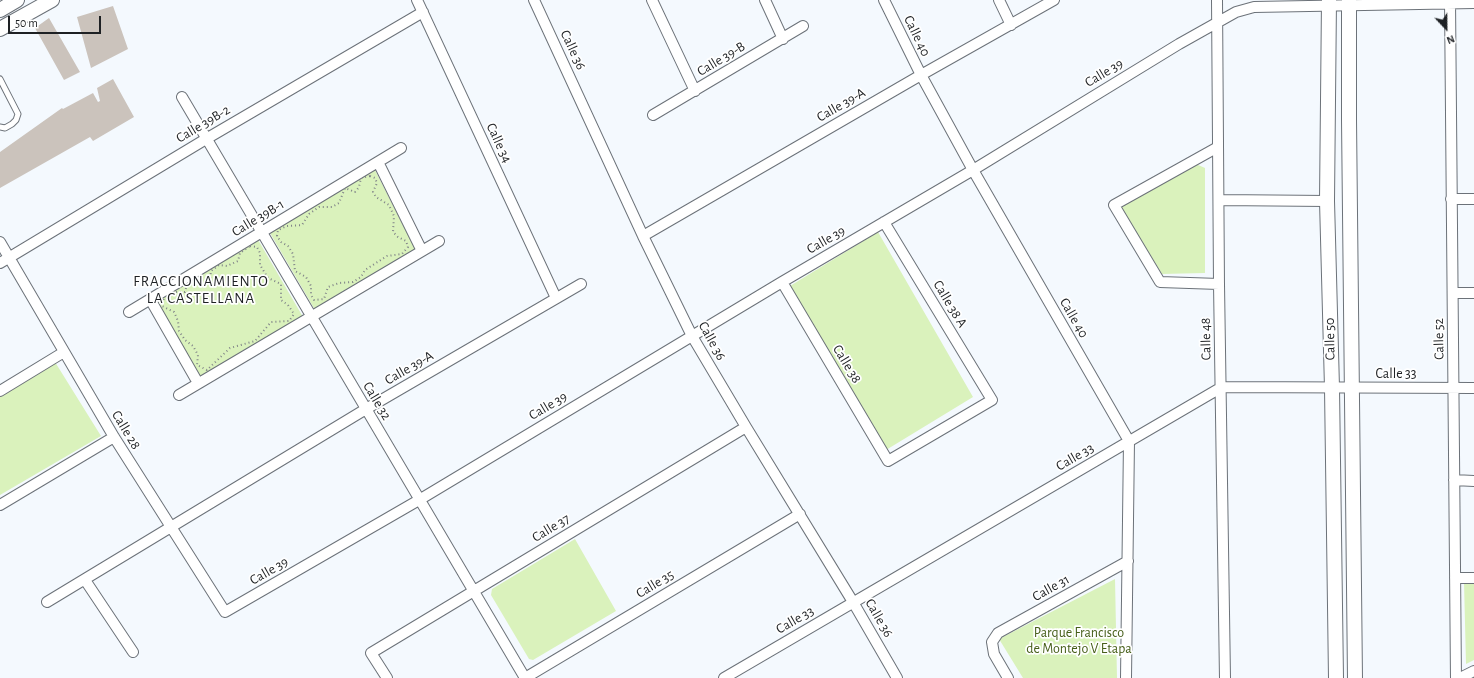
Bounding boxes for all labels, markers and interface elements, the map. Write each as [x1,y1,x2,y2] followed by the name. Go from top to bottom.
[10,8,103,34] scale bar
[1426,8,1466,48] north arrow
[900,13,934,59] street label: Calle 40
[15,17,38,29] text: 50 m
[557,28,589,72] street label: Calle 36
[1445,33,1456,46] text: N
[694,38,748,80] street label: Calle 39-B
[1082,55,1126,91] street label: Calle 39
[814,84,868,126] street label: Calle 39-A
[173,101,233,147] street label: Calle 39B-2
[483,120,515,166] street label: Calle 34
[229,196,287,240] street label: Calle 39B-1
[804,222,848,258] street label: Calle 39
[133,272,269,307] district label: FRACCIONAMIENTO LA CASTELLANA
[929,277,971,331] street label: Calle 38 A
[1056,295,1092,341] street label: Calle 40
[1197,317,1215,361] street label: Calle 48
[1321,318,1339,360] street label: Calle 50
[1430,318,1448,360] street label: Calle 52
[695,319,729,363] street label: Calle 36
[829,342,865,386] street label: Calle 38
[382,347,436,389] street label: Calle 39-A
[1376,366,1416,382] street label: Calle 33
[359,379,395,423] street label: Calle 32
[526,388,570,424] street label: Calle 39
[108,407,144,453] street label: Calle 28
[1053,439,1097,475] street label: Calle 33
[529,510,573,546] street label: Calle 37
[247,553,291,589] street label: Calle 39
[633,566,677,602] street label: Calle 35
[1029,571,1073,605] street label: Calle 31
[861,596,897,640] street label: Calle 36
[773,602,817,638] street label: Calle 33
[1026,625,1132,658] park label: Parque Francisco de Montejo V Etapa

